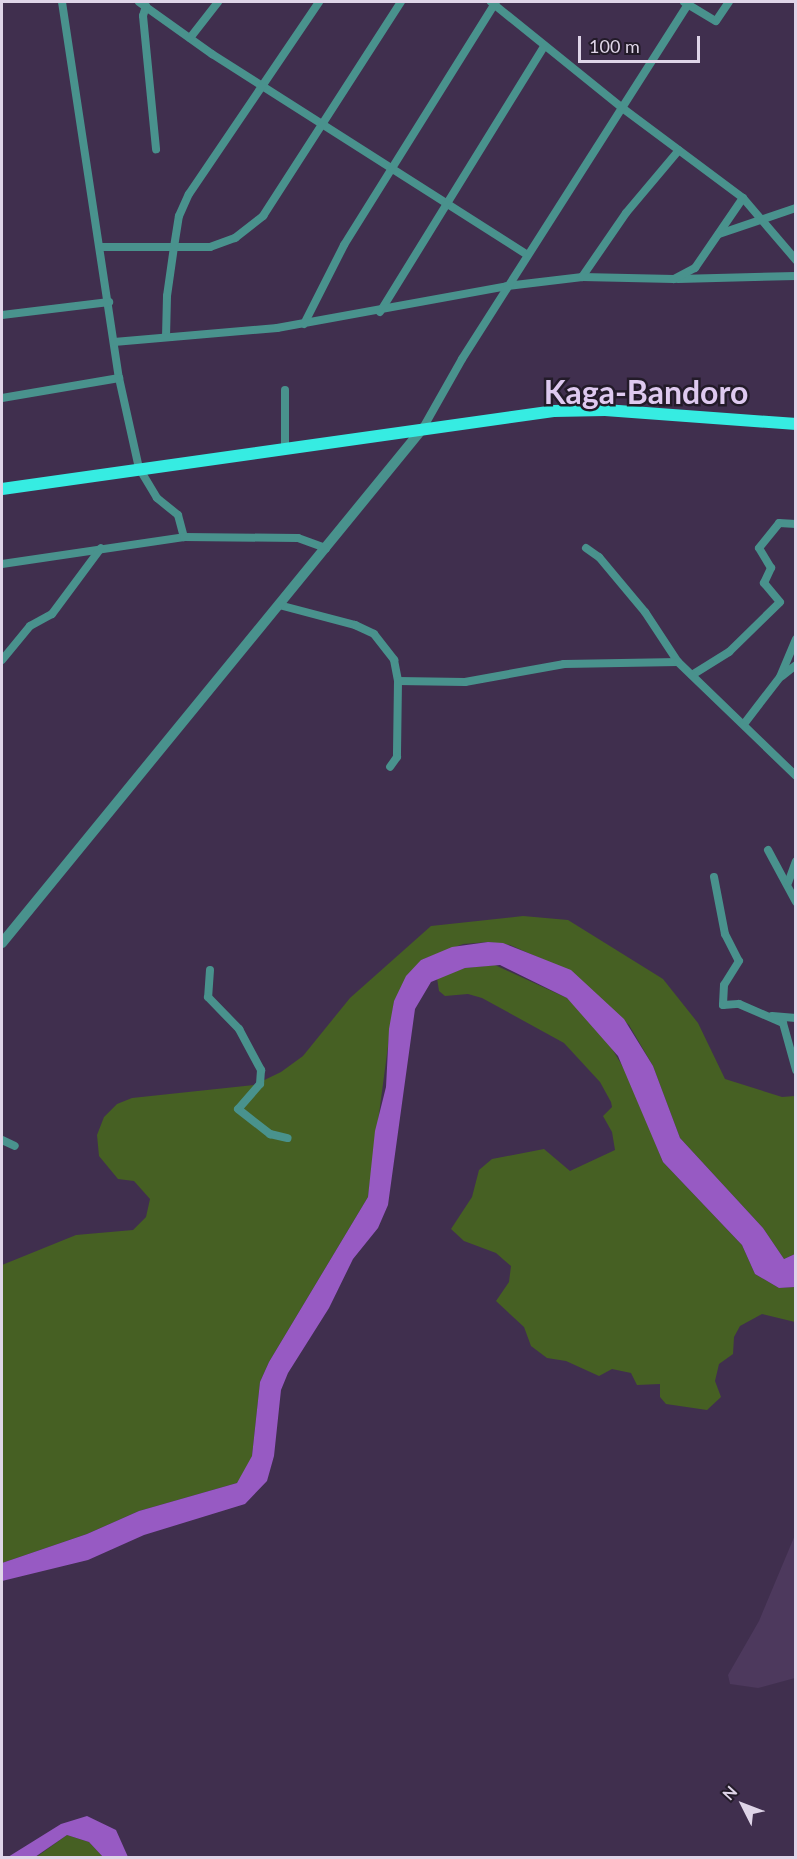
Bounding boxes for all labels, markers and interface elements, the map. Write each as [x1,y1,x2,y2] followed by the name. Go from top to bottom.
[581,24,702,62] scale bar
[589,35,640,57] text: 100 m
[544,373,748,411] district label: Kaga-Bandoro
[713,1775,773,1835] north arrow
[718,1782,740,1804] text: N

